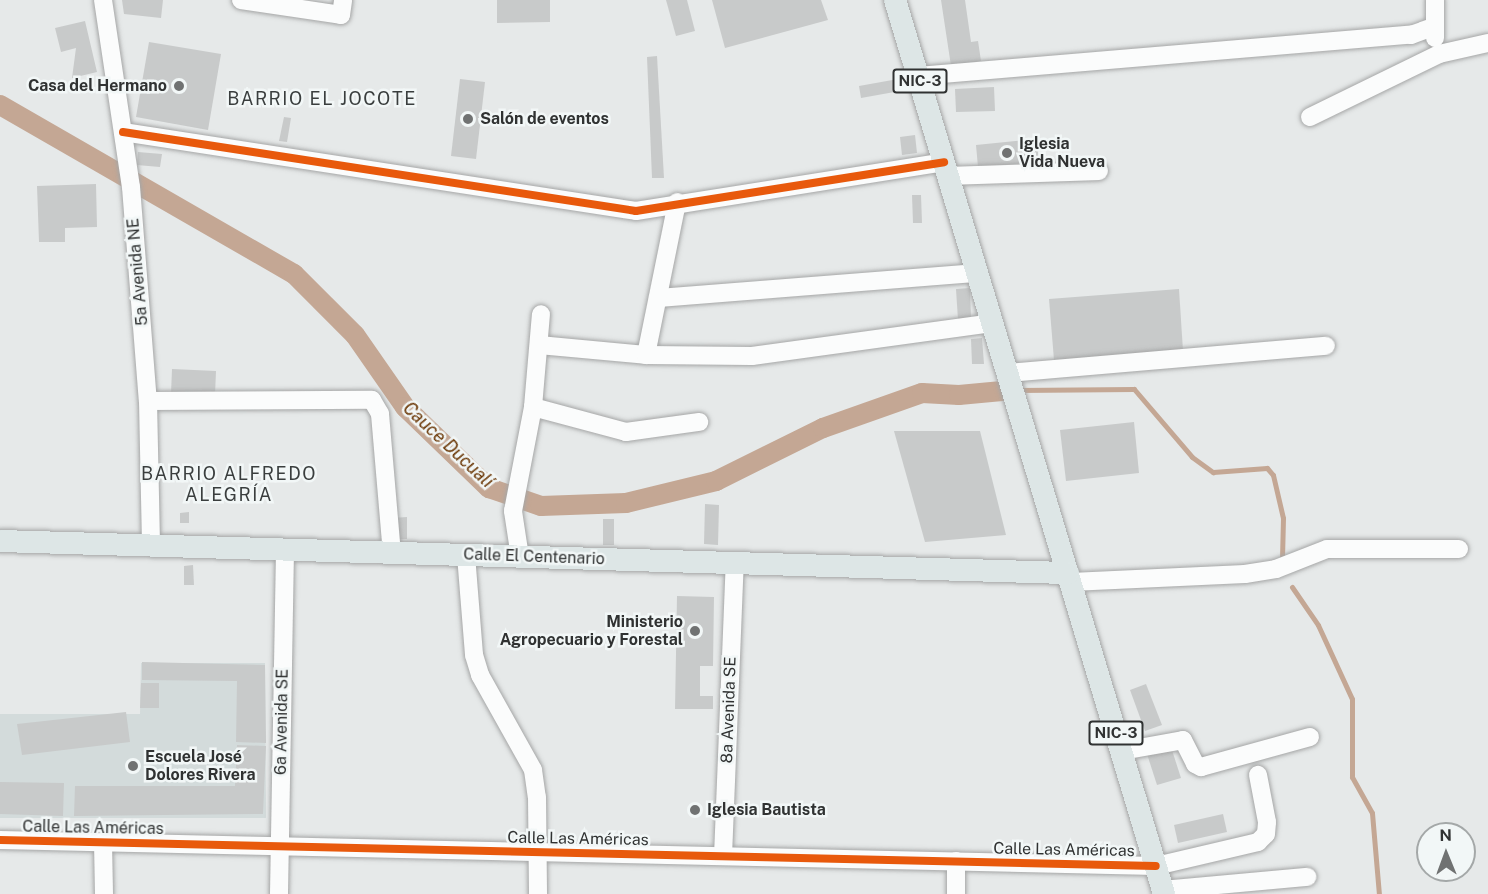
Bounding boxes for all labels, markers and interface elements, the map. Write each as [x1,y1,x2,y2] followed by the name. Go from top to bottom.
[892,69,948,93] road number: NIC-3
[28,76,167,96] place label: Casa del Hermano
[172,79,186,93] marker: Casa del Hermano
[227,88,417,110] district label: BARRIO EL JOCOTE
[480,109,609,129] place label: Salón de eventos
[461,112,475,126] marker: Salón de eventos
[1019,134,1105,172] place label: Iglesia Vida Nueva
[1000,146,1014,160] marker: Iglesia Vida Nueva
[124,217,152,327] street label: 5a Avenida NE
[398,398,498,492] water label: Cauce Ducualí
[141,464,317,506] district label: BARRIO ALFREDO ALEGRÍA
[463,545,605,569] street label: Calle El Centenario
[499,612,683,650] place label: Ministerio Agropecuario y Forestal
[688,624,702,638] marker: Ministerio Agropecuario y Forestal
[718,656,740,764] street label: 8a Avenida SE
[271,669,293,775] street label: 6a Avenida SE
[1088,721,1144,745] road number: NIC-3
[145,747,256,785] place label: Escuela José Dolores Rivera
[126,759,140,773] marker: Escuela José Dolores Rivera
[707,800,826,820] place label: Iglesia Bautista
[688,803,702,817] marker: Iglesia Bautista
[22,817,164,839] street label: Calle Las Américas
[1416,822,1476,882] north arrow
[1439,826,1452,845] text: N
[507,828,649,850] street label: Calle Las Américas
[993,839,1135,861] street label: Calle Las Américas

